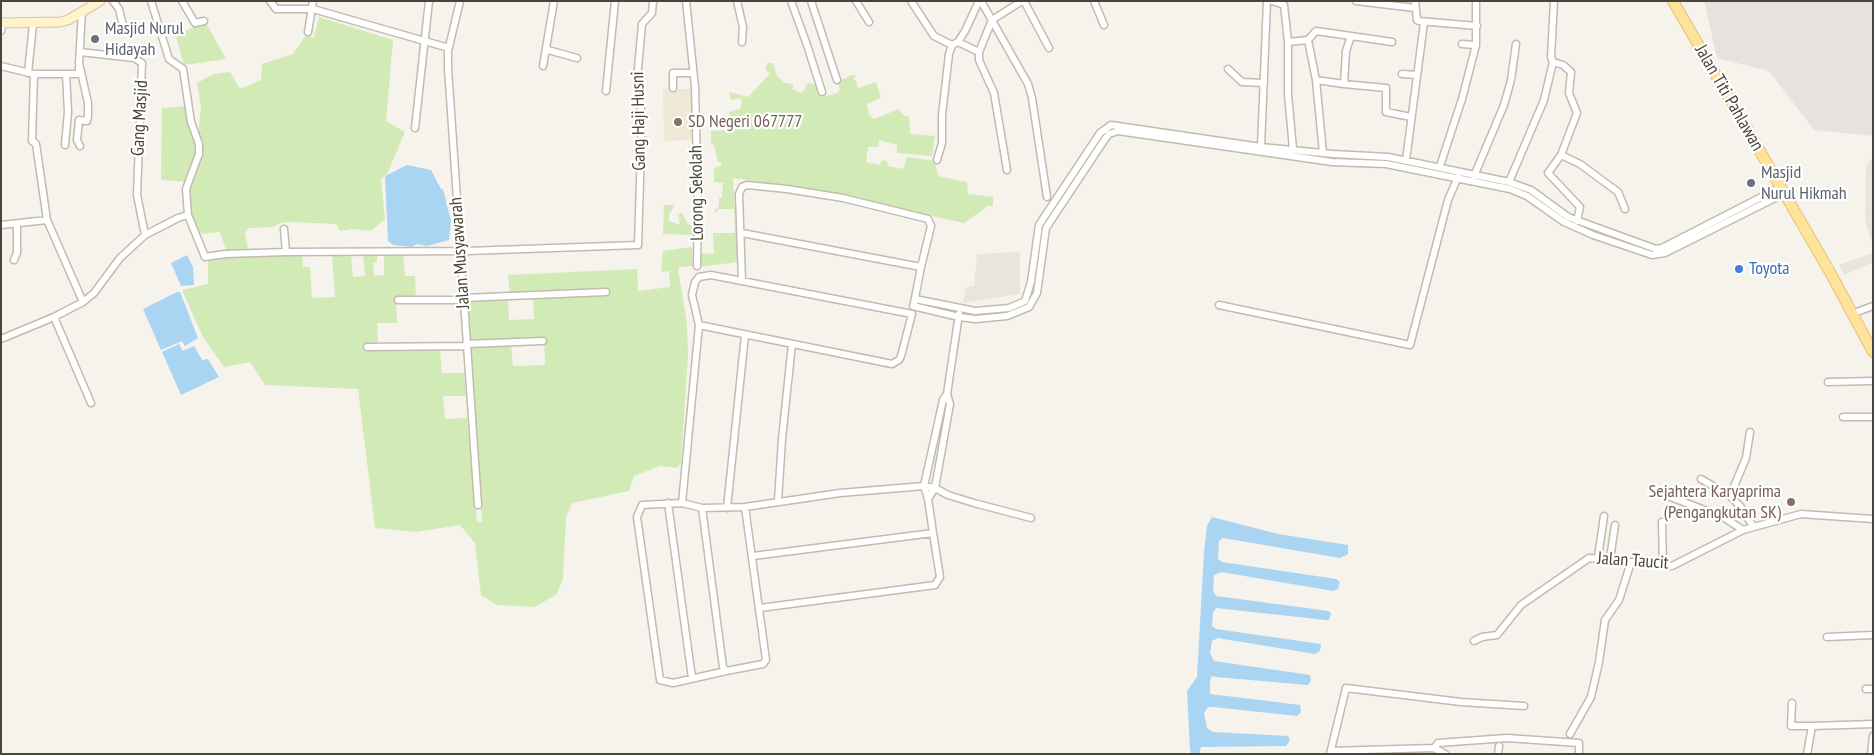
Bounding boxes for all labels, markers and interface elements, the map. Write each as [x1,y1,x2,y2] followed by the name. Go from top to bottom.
[105,18,184,60] place label: Masjid Nurul Hidayah
[89,33,101,45] marker: Masjid Nurul Hidayah
[1690,41,1768,155] street label: Jalan Titi Pahlawan
[627,71,651,171] street label: Gang Haji Husni
[127,80,153,156] street label: Gang Masjid
[688,111,802,133] place label: SD Negeri 067777
[672,116,684,128] marker: SD Negeri 067777
[685,145,709,241] street label: Lorong Sekolah
[1761,162,1847,204] place label: Masjid Nurul Hikmah
[1745,177,1757,189] marker: Masjid Nurul Hikmah
[445,196,475,310] street label: Jalan Musyawarah
[1749,258,1789,280] place label: Toyota
[1733,263,1745,275] marker: Toyota
[1649,481,1781,524] place label: Sejahtera Karyaprima (Pengangkutan SK)
[1785,496,1797,508] marker: Sejahtera Karyaprima (Pengangkutan SK)
[1597,548,1669,574] street label: Jalan Taucit

